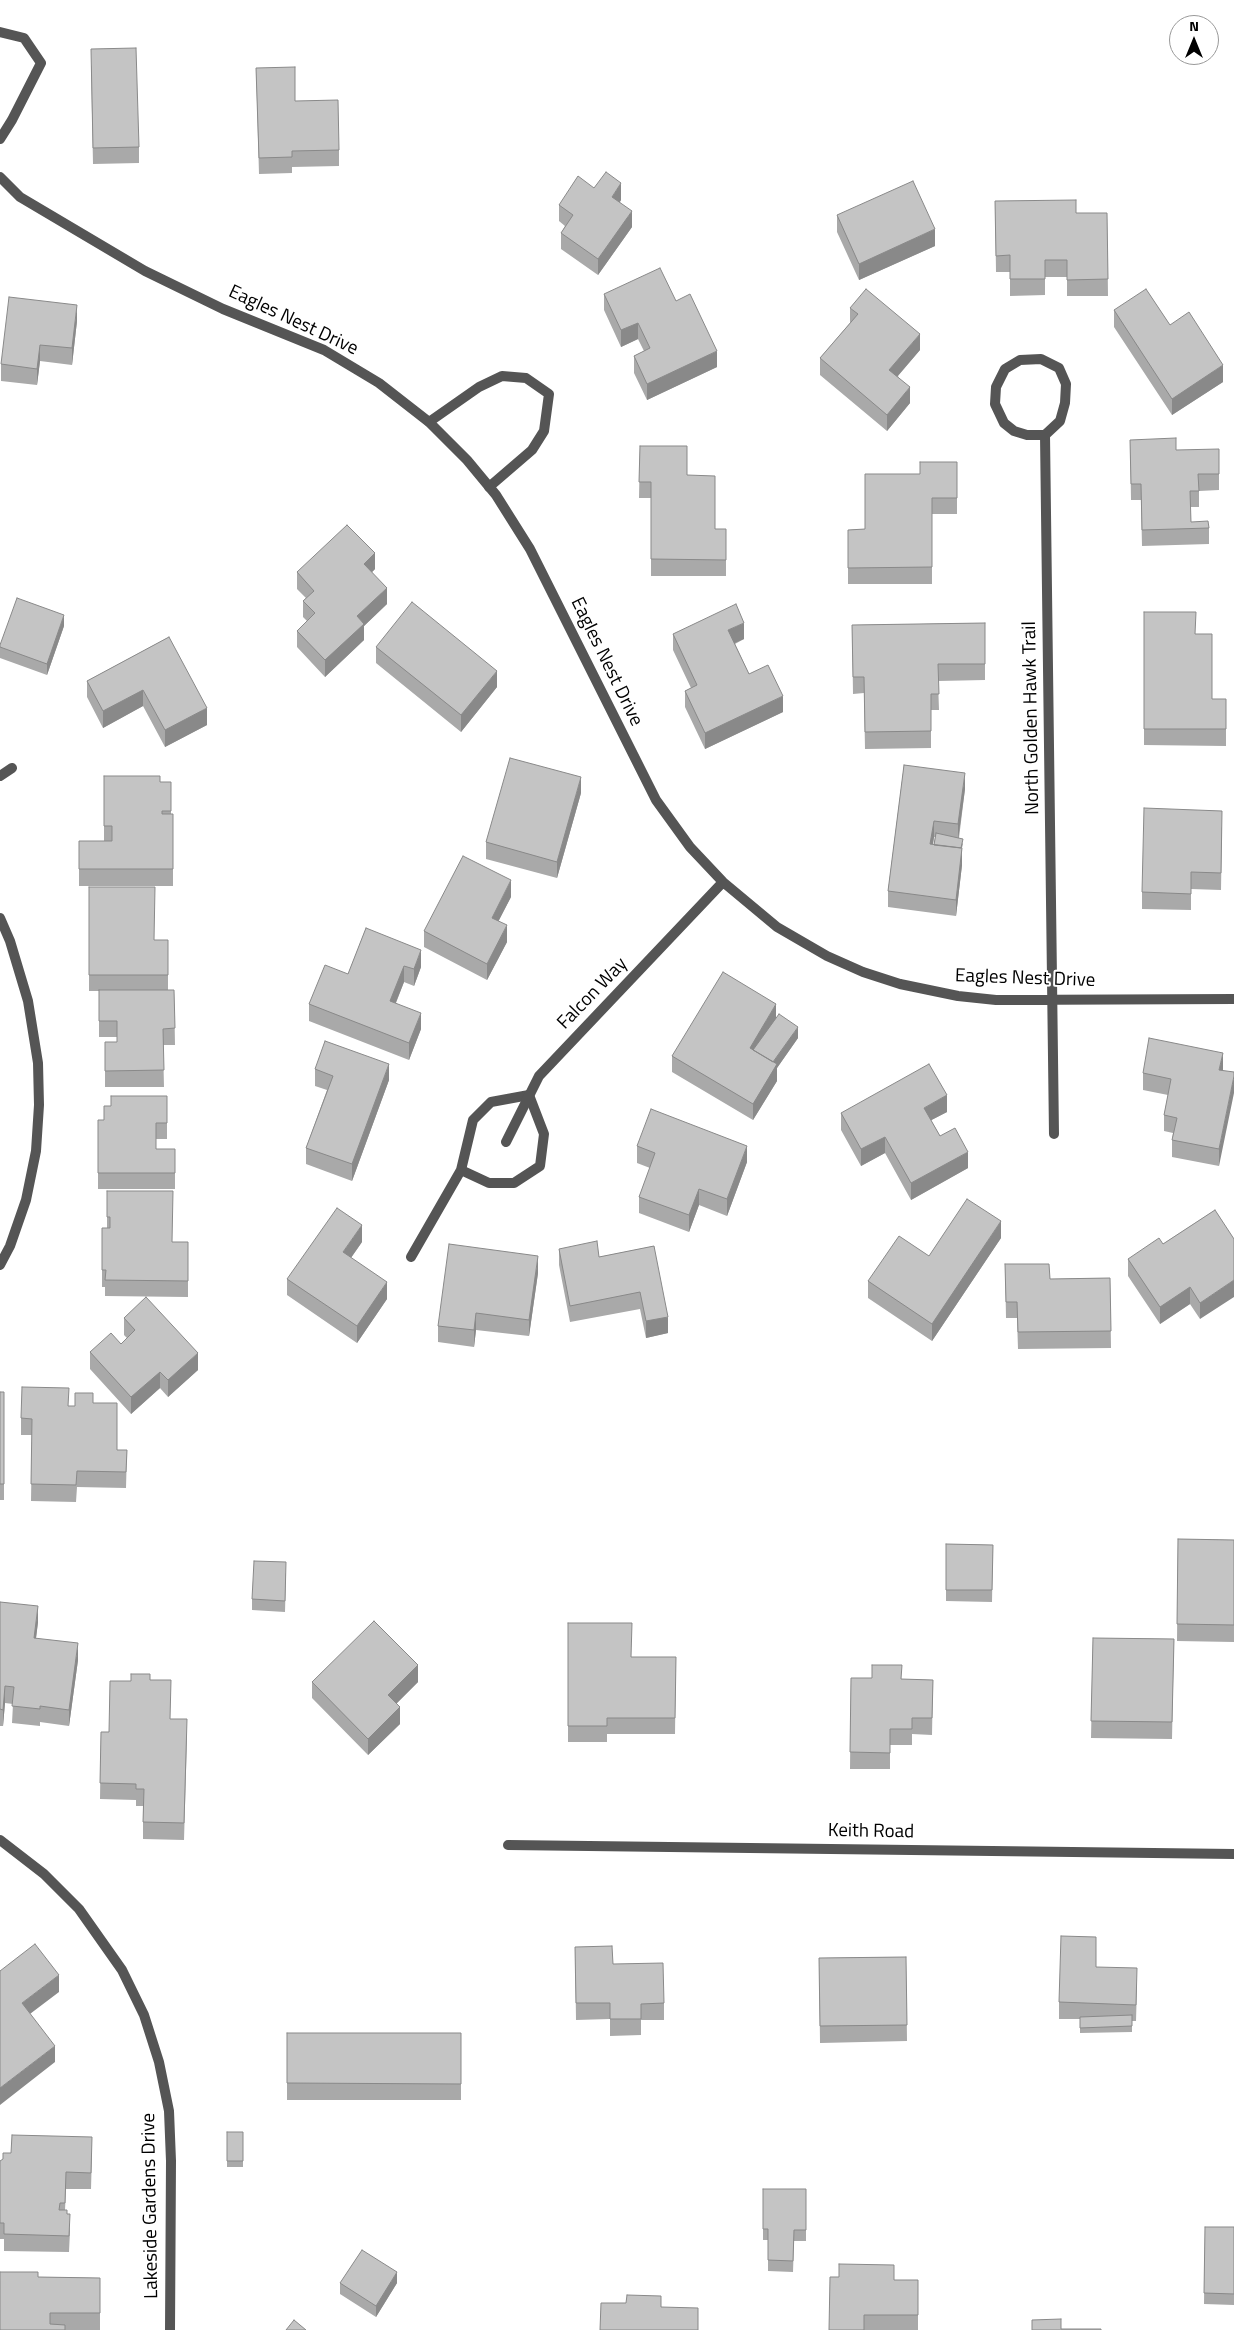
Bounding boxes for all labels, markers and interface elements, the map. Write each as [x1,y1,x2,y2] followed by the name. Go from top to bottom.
[1169,15,1219,65] north arrow
[1189,15,1199,36] text: N
[225,281,361,361] street label: Eagles Nest Drive
[565,594,647,730] street label: Eagles Nest Drive
[1019,621,1045,815] street label: North Golden Hawk Trail
[553,953,633,1035] street label: Falcon Way
[954,965,1096,993] street label: Eagles Nest Drive
[828,1820,914,1844] street label: Keith Road
[138,2113,164,2299] street label: Lakeside Gardens Drive

